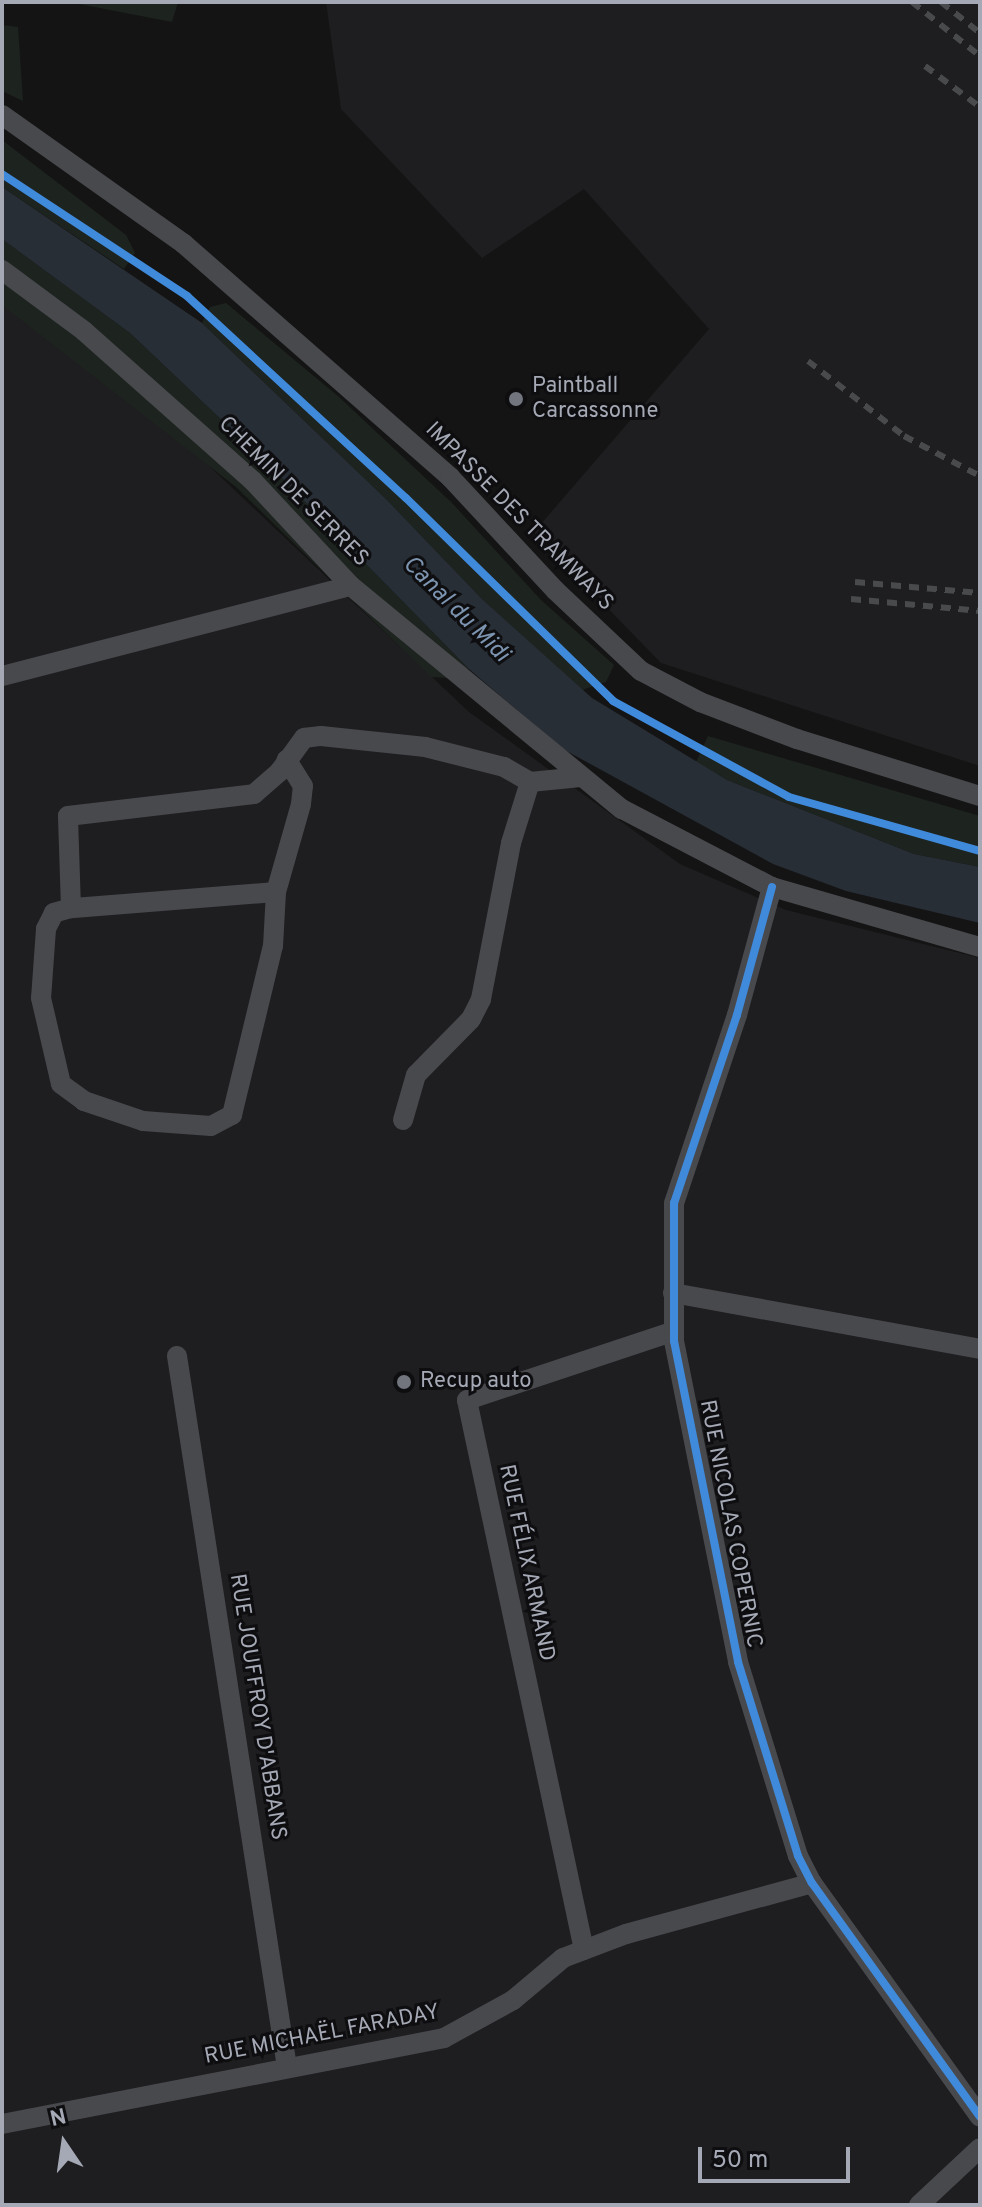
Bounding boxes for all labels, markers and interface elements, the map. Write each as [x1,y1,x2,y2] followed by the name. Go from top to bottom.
[532,373,658,424] place label: Paintball Carcassonne
[507,390,525,408] marker: Paintball Carcassonne
[212,411,374,573] street label: CHEMIN DE SERRES
[419,417,619,617] street label: IMPASSE DES TRAMWAYS
[396,551,514,669] water label: Canal du Midi
[420,1369,532,1395] place label: Recup auto
[395,1373,413,1391] marker: Recup auto
[693,1398,767,1650] street label: RUE NICOLAS COPERNIC
[492,1462,560,1664] street label: RUE FÉLIX ARMAND
[223,1571,291,1843] street label: RUE JOUFFROY D'ABBANS
[202,1999,442,2071] street label: RUE MICHAËL FARADAY
[24,2103,104,2183] north arrow
[48,2104,69,2134] text: N
[702,2131,854,2181] scale bar
[712,2146,768,2176] text: 50 m

